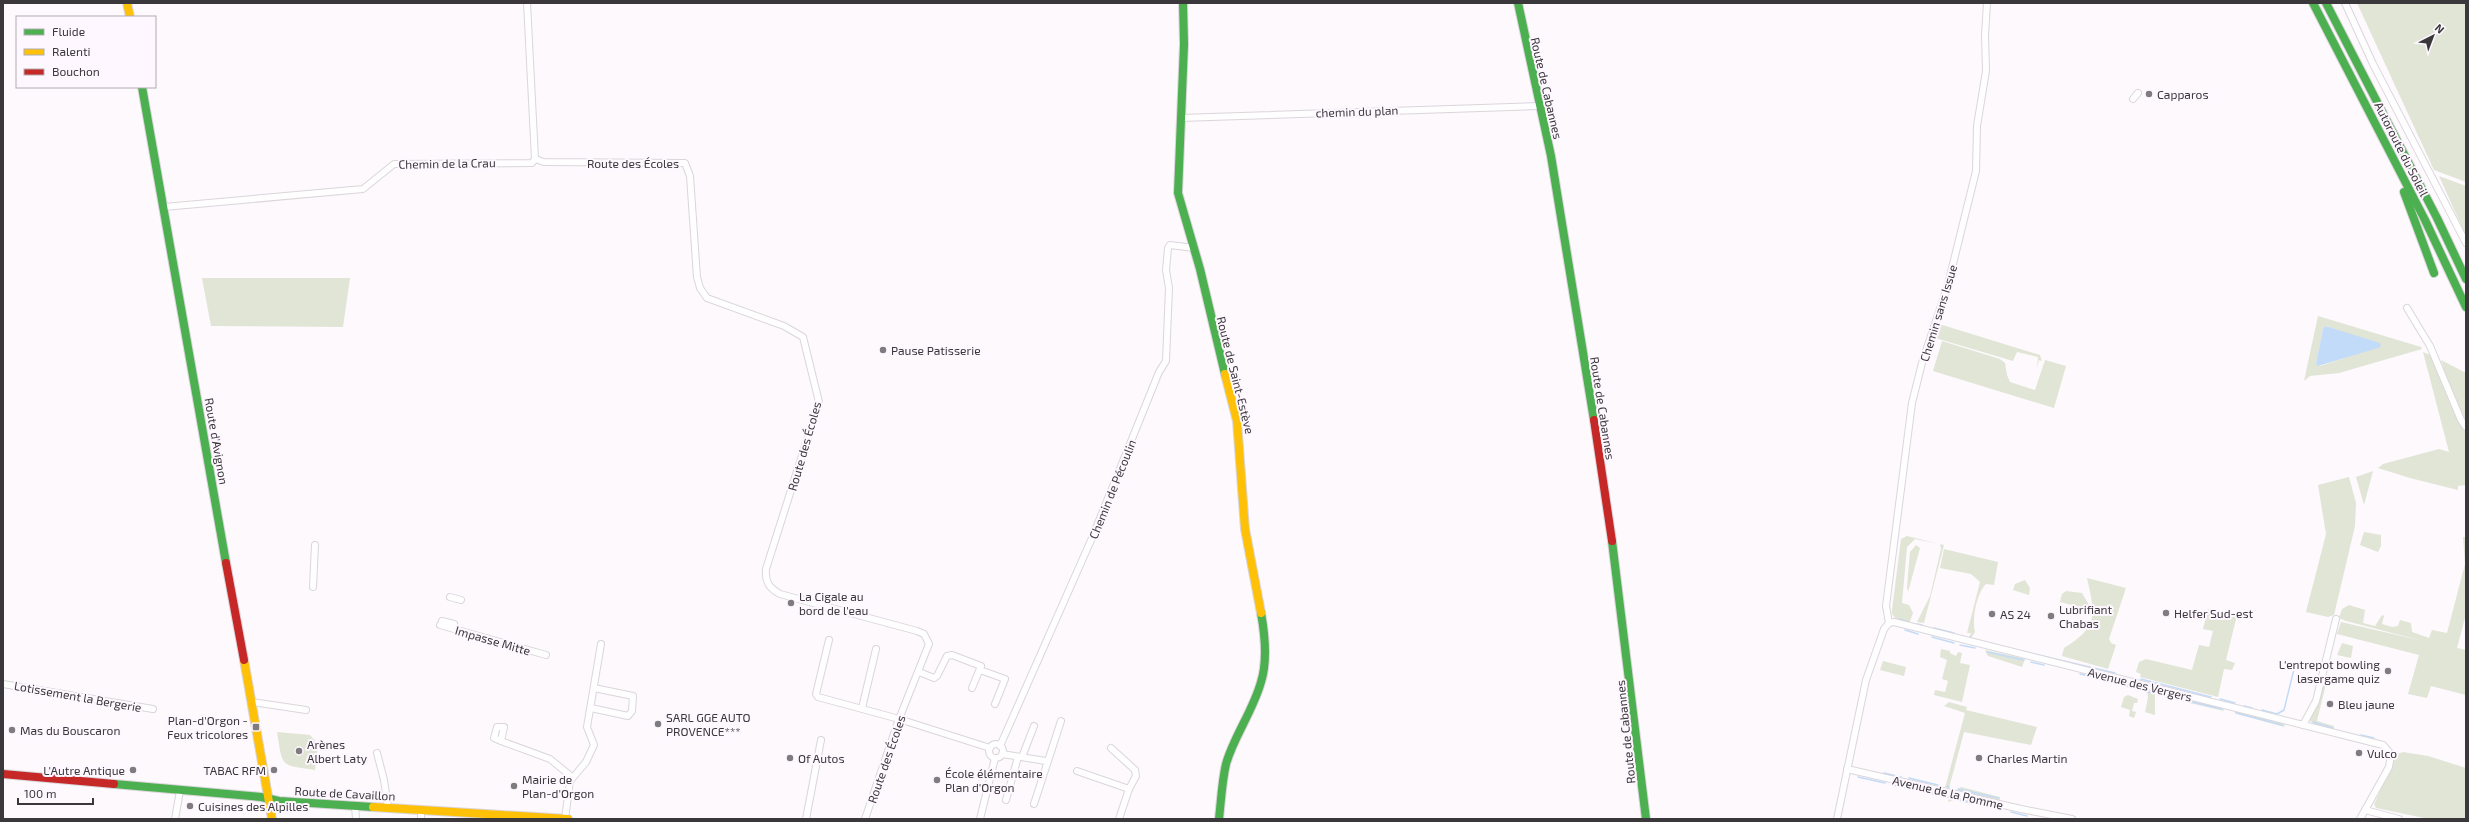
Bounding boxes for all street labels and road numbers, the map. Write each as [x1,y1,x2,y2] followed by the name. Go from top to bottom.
[1528,36,1566,140] street label: Route de Cabannes
[2372,99,2432,199] street label: Autoroute du Soleil
[1315,103,1399,119] street label: chemin du plan
[398,155,496,171] street label: Chemin de la Crau
[587,156,679,170] street label: Route des Écoles
[1917,263,1959,363] street label: Chemin sans Issue
[1215,315,1257,435] street label: Route de Saint-Estève
[1588,356,1618,460] street label: Route de Cabannes
[202,397,232,485] street label: Route d'Avignon
[785,400,823,492] street label: Route des Écoles
[1086,437,1138,541] street label: Chemin de Pécoulin
[454,623,532,657] street label: Impasse Mitte
[2087,664,2193,704] street label: Avenue des Vergers
[13,678,143,714] street label: Lotissement la Bergerie
[1613,680,1637,784] street label: Route de Cabannes
[864,713,908,805] street label: Route des Écoles
[1891,772,2005,812] street label: Avenue de la Pomme
[294,783,396,803] street label: Route de Cavaillon

